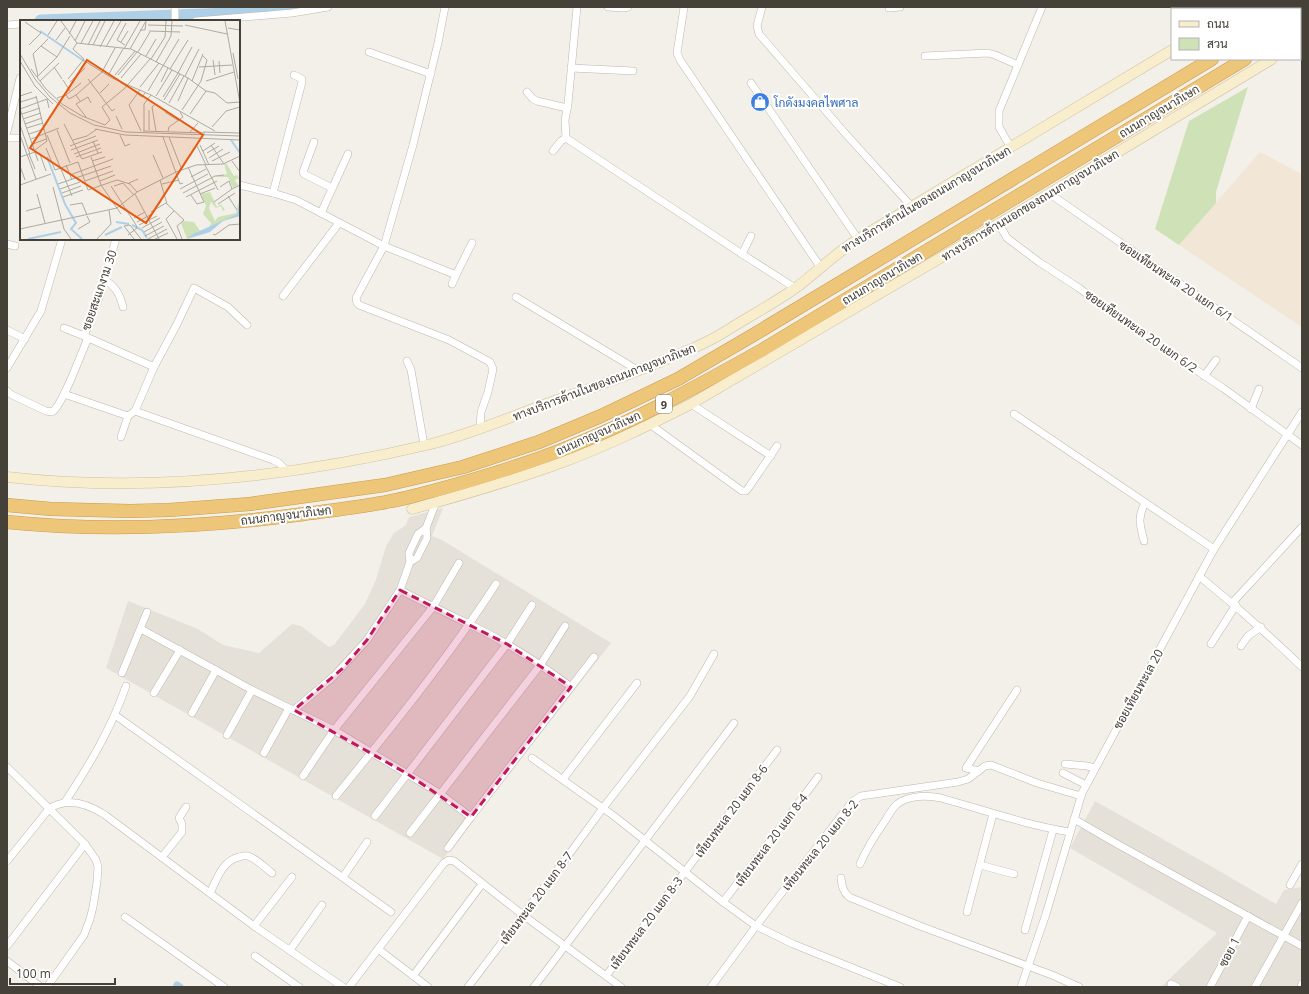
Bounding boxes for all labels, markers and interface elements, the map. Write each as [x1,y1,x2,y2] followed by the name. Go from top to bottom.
[1171,8,1301,60] legend
[1207,15,1230,32] text: ถนน
[20,20,240,240] inset map
[1207,35,1228,52] text: สวน
[1116,80,1203,142] street label: ถนนกาญจนาภิเษก
[749,91,771,113] shop icon: โกดังมงคลไพศาล
[773,94,858,111] place label: โกดังมงคลไพศาล
[838,141,1014,256] street label: ทางบริการด้านในของถนนกาญจนาภิเษก
[938,145,1122,265] street label: ทางบริการด้านนอกของถนนกาญจนาภิเษก
[1116,236,1236,326] street label: ซอยเทียนทะเล 20 แยก 6/1
[77,247,121,332] street label: ซอยสะแกงาม 30
[839,247,926,309] street label: ถนนกาญจนาภิเษก
[1081,286,1201,377] street label: ซอยเทียนทะเล 20 แยก 6/2
[510,339,698,425] street label: ทางบริการด้านในของถนนกาญจนาภิเษก
[656,395,672,413] road number: 9
[553,407,643,459] street label: ถนนกาญจนาภิเษก
[240,501,332,529] street label: ถนนกาญจนาภิเษก
[1109,646,1167,732] street label: ซอยเทียนทะเล 20
[690,761,772,861] street label: เทียนทะเล 20 แยก 8-6
[730,790,812,890] street label: เทียนทะเล 20 แยก 8-4
[778,796,862,894] street label: เทียนทะเล 20 แยก 8-2
[495,848,577,948] street label: เทียนทะเล 20 แยก 8-7
[605,873,687,973] street label: เทียนทะเล 20 แยก 8-3
[1214,934,1244,970] street label: ซอย 1
[10,960,115,986] scale bar
[16,965,51,982] text: 100 m

